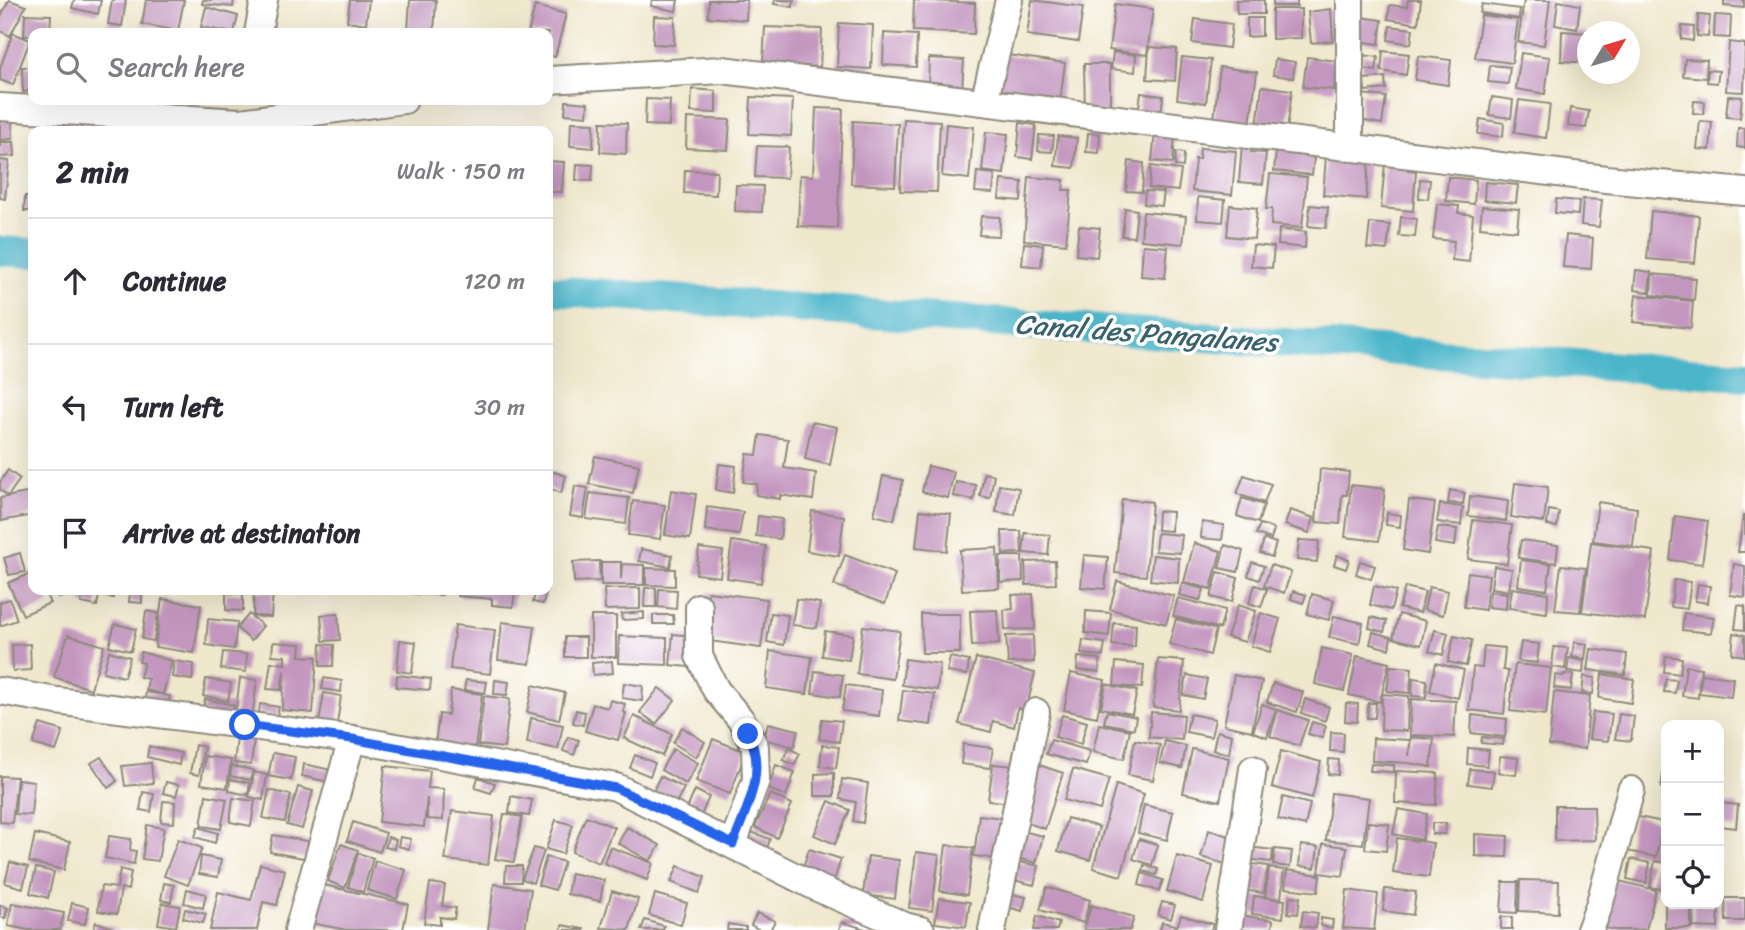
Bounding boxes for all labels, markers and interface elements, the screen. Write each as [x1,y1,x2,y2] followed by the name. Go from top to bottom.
[1577,21,1640,84] north arrow
[28,28,553,105] search box
[108,44,245,90] text: Search here
[52,48,90,86] icon: search
[56,145,129,199] text: 2 min
[397,151,525,192] text: Walk · 150 m
[123,258,226,304] text: Continue
[464,261,525,302] text: 120 m
[56,262,94,300] icon: ahead
[1014,299,1282,367] water label: Canal des Pangalanes
[123,384,223,430] text: Turn left
[474,387,525,428] text: 30 m
[56,388,94,426] icon: left
[123,510,360,556] text: Arrive at destination
[56,514,94,552] icon: arrive
[229,709,260,740] route start
[732,718,763,749] route end
[1661,720,1724,909] map controls
[1661,720,1724,783] button: +
[1661,783,1724,846] button: −
[1661,846,1724,909] button: locate

